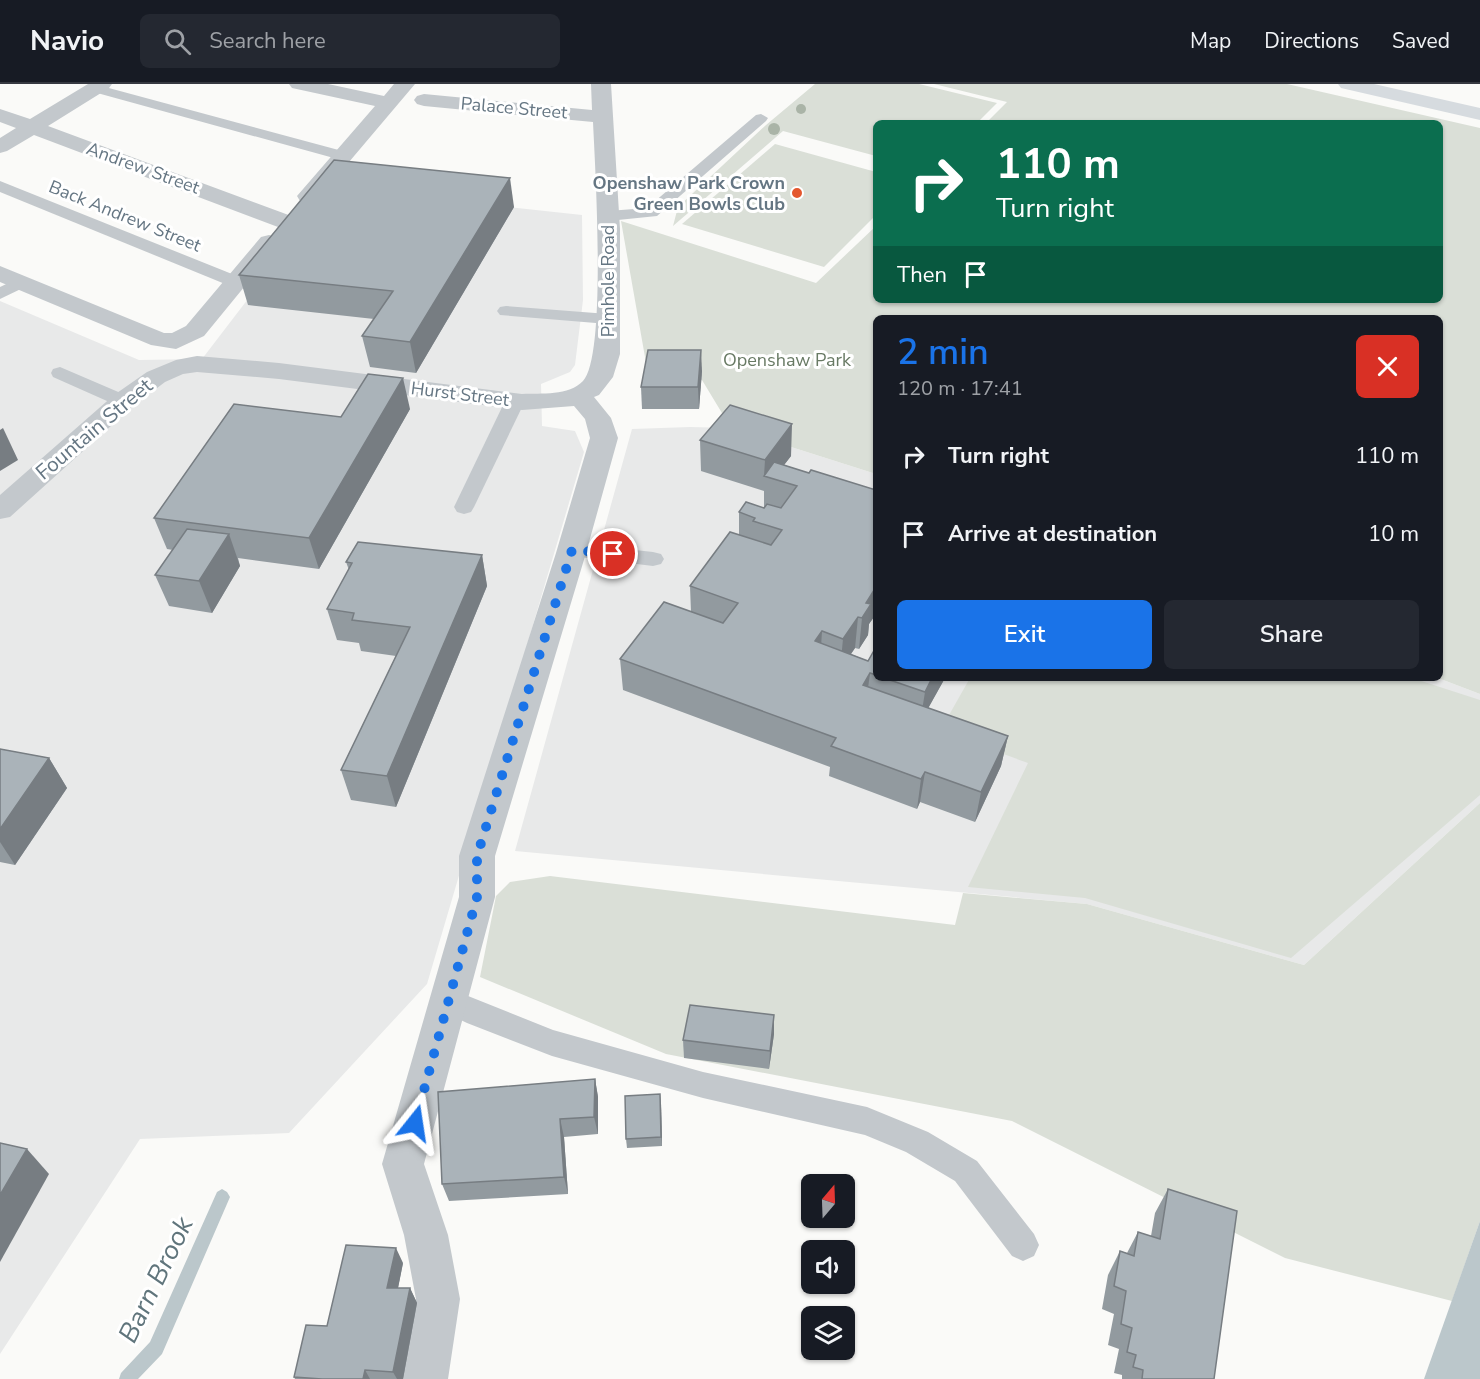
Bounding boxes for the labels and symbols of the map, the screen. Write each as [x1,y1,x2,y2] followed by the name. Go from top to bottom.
[460,91,569,125] street label: Palace Street
[83,136,203,200] street label: Andrew Street
[593,171,785,216] place label: Openshaw Park Crown Green Bowls Club
[45,174,205,258] street label: Back Andrew Street
[790,186,804,200] marker: Openshaw Park Crown Green Bowls Club
[596,225,620,337] street label: Pimhole Road
[723,348,852,372] park label: Openshaw Park
[30,371,159,486] street label: Fountain Street
[410,376,511,412] street label: Hurst Street
[587,528,638,579] pin
[383,1091,447,1155] position arrow
[801,1174,855,1228] north arrow
[110,1210,203,1349] water label: Barn Brook

